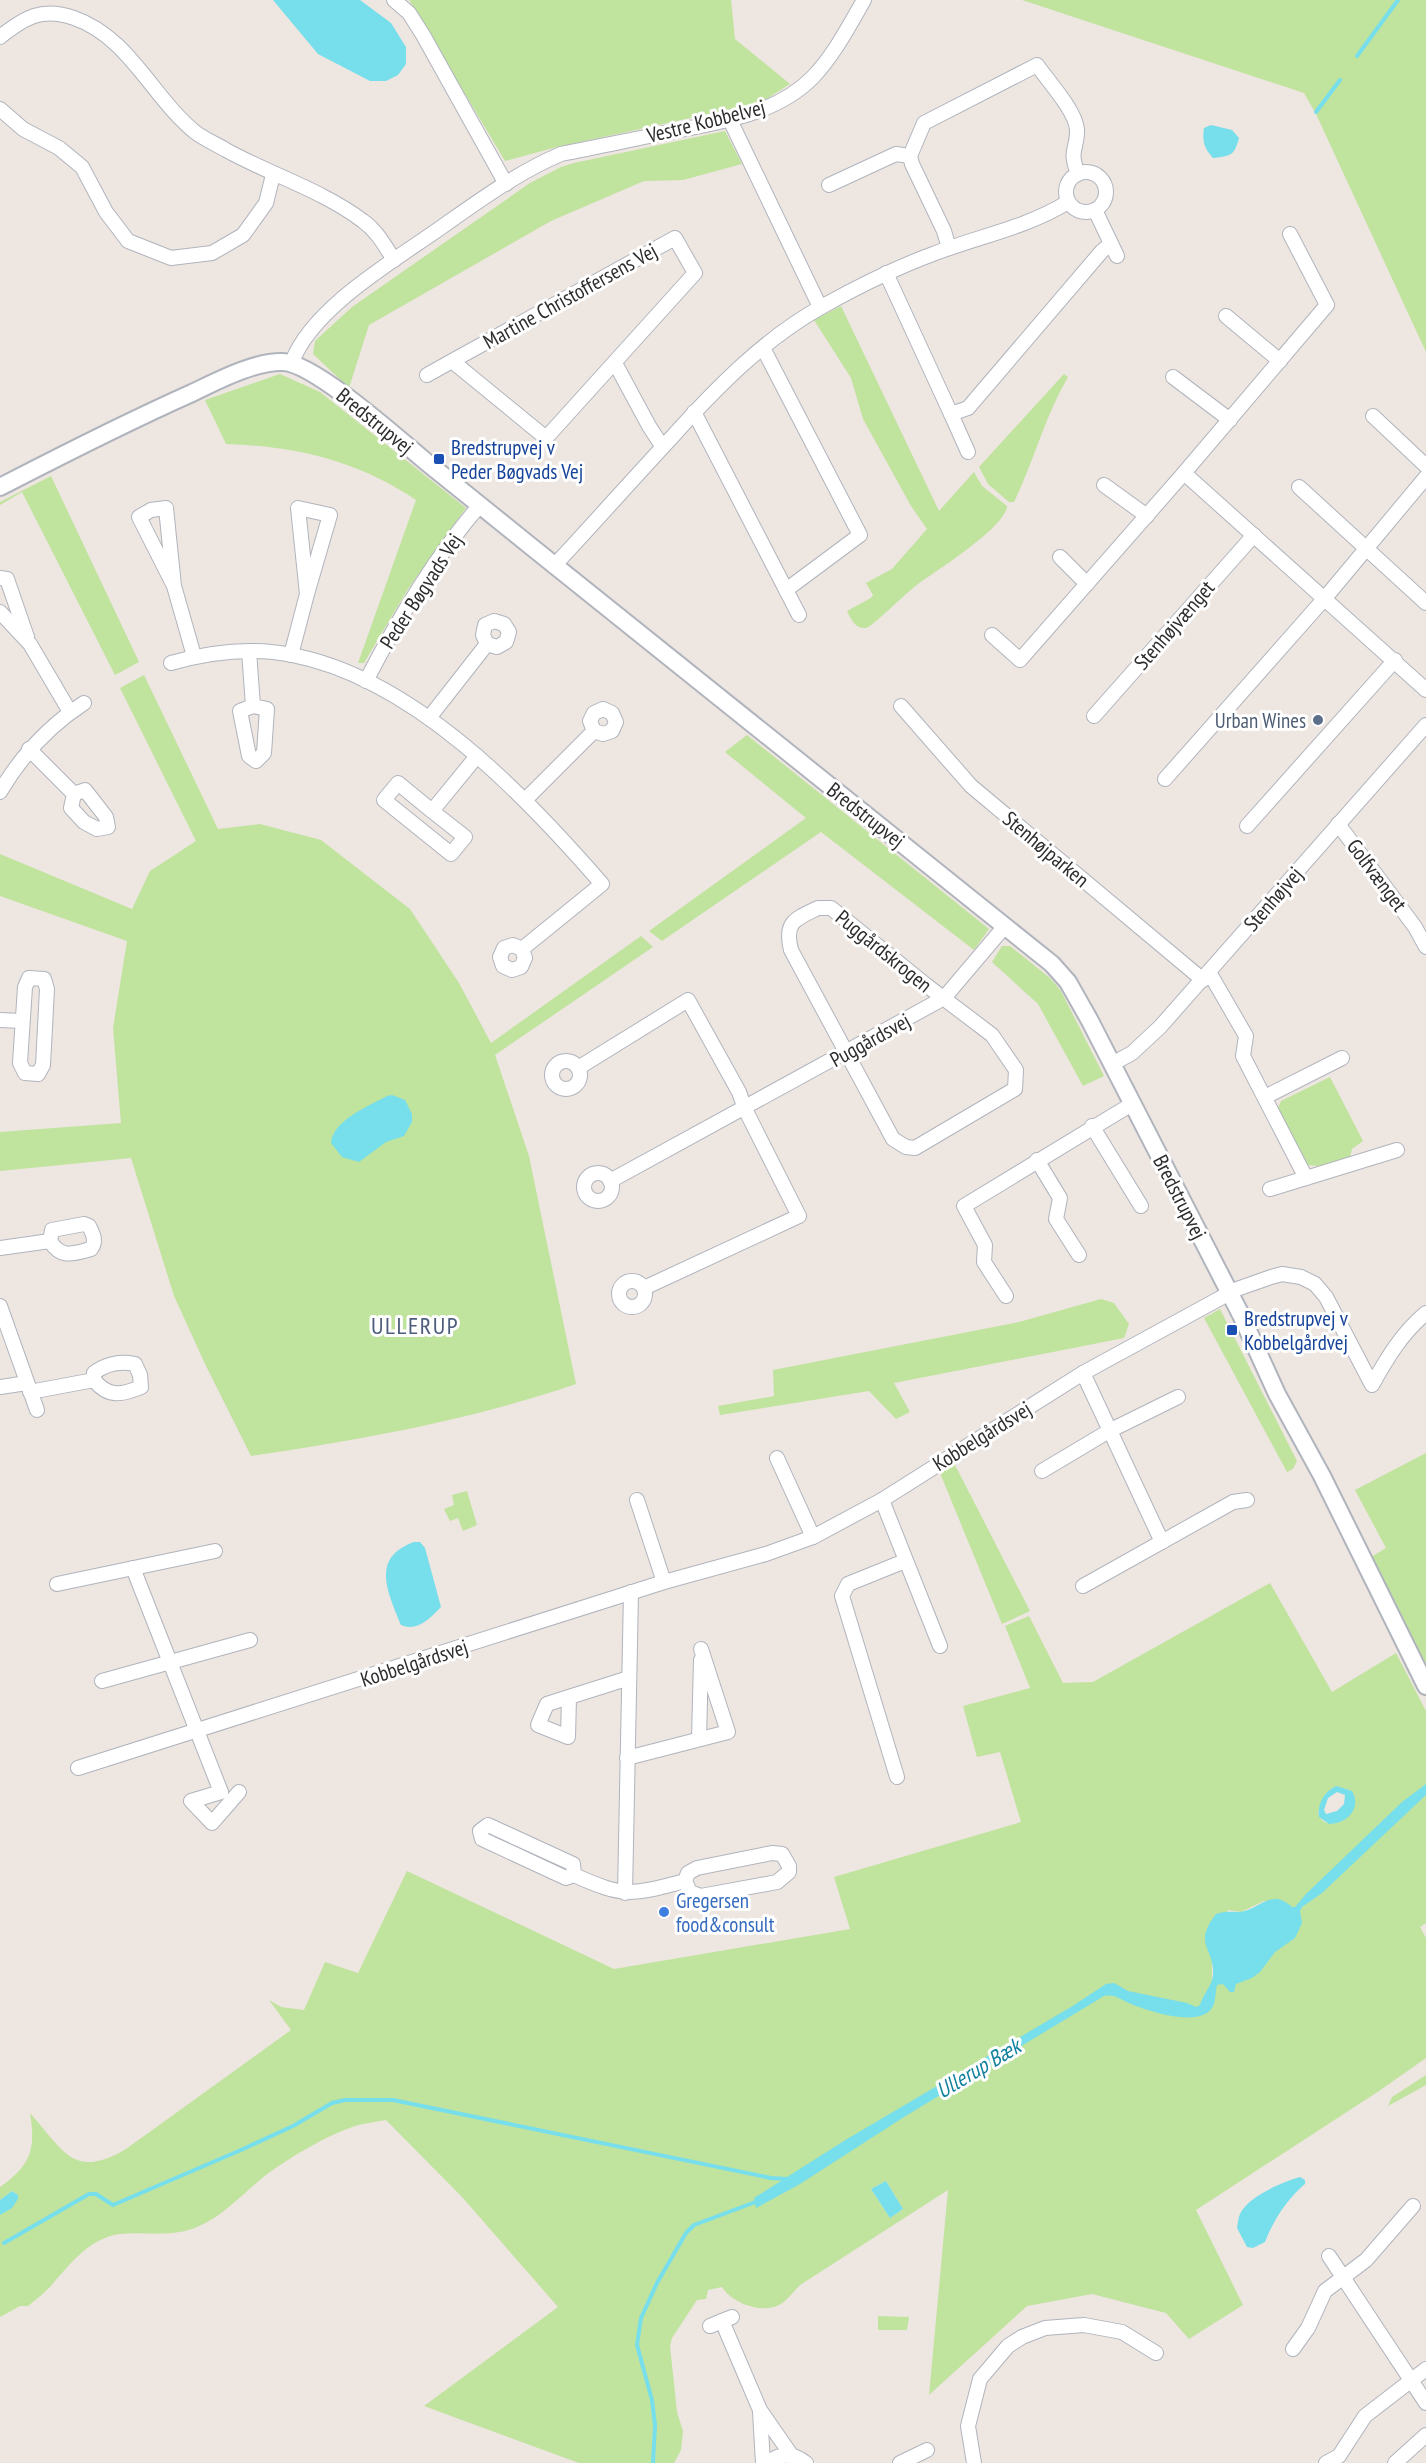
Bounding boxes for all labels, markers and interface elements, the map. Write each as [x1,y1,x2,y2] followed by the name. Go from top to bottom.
[643,93,768,149] street label: Vestre Kobbelvej
[478,237,662,355] street label: Martine Christoffersens Vej
[331,382,419,460] street label: Bredstrupvej
[451,434,583,485] place label: Bredstrupvej v Peder Bøgvads Vej
[432,452,446,466] marker: Bredstrupvej v Peder Bøgvads Vej
[374,528,468,654] street label: Peder Bøgvads Vej
[1128,575,1220,675] street label: Stenhøjvænget
[1215,707,1306,734] place label: Urban Wines
[1311,713,1325,727] marker: Urban Wines
[822,776,910,854] street label: Bredstrupvej
[997,805,1095,893] street label: Stenhøjparken
[1341,833,1413,917] street label: Golfvænget
[1238,861,1308,937] street label: Stenhøjvej
[830,904,938,998] street label: Puggårdskrogen
[825,1007,915,1073] street label: Puggårdsvej
[1147,1150,1213,1244] street label: Bredstrupvej
[1244,1305,1349,1356] place label: Bredstrupvej v Kobbelgårdvej
[371,1310,459,1341] district label: ULLERUP
[1225,1323,1239,1337] marker: Bredstrupvej v Kobbelgårdvej
[928,1395,1036,1477] street label: Kobbelgårdsvej
[357,1633,471,1693] street label: Kobbelgårdsvej
[676,1887,775,1938] place label: Gregersen food&consult
[657,1905,671,1919] marker: Gregersen food&consult
[931,2031,1027,2104] water label: Ullerup Bæk

